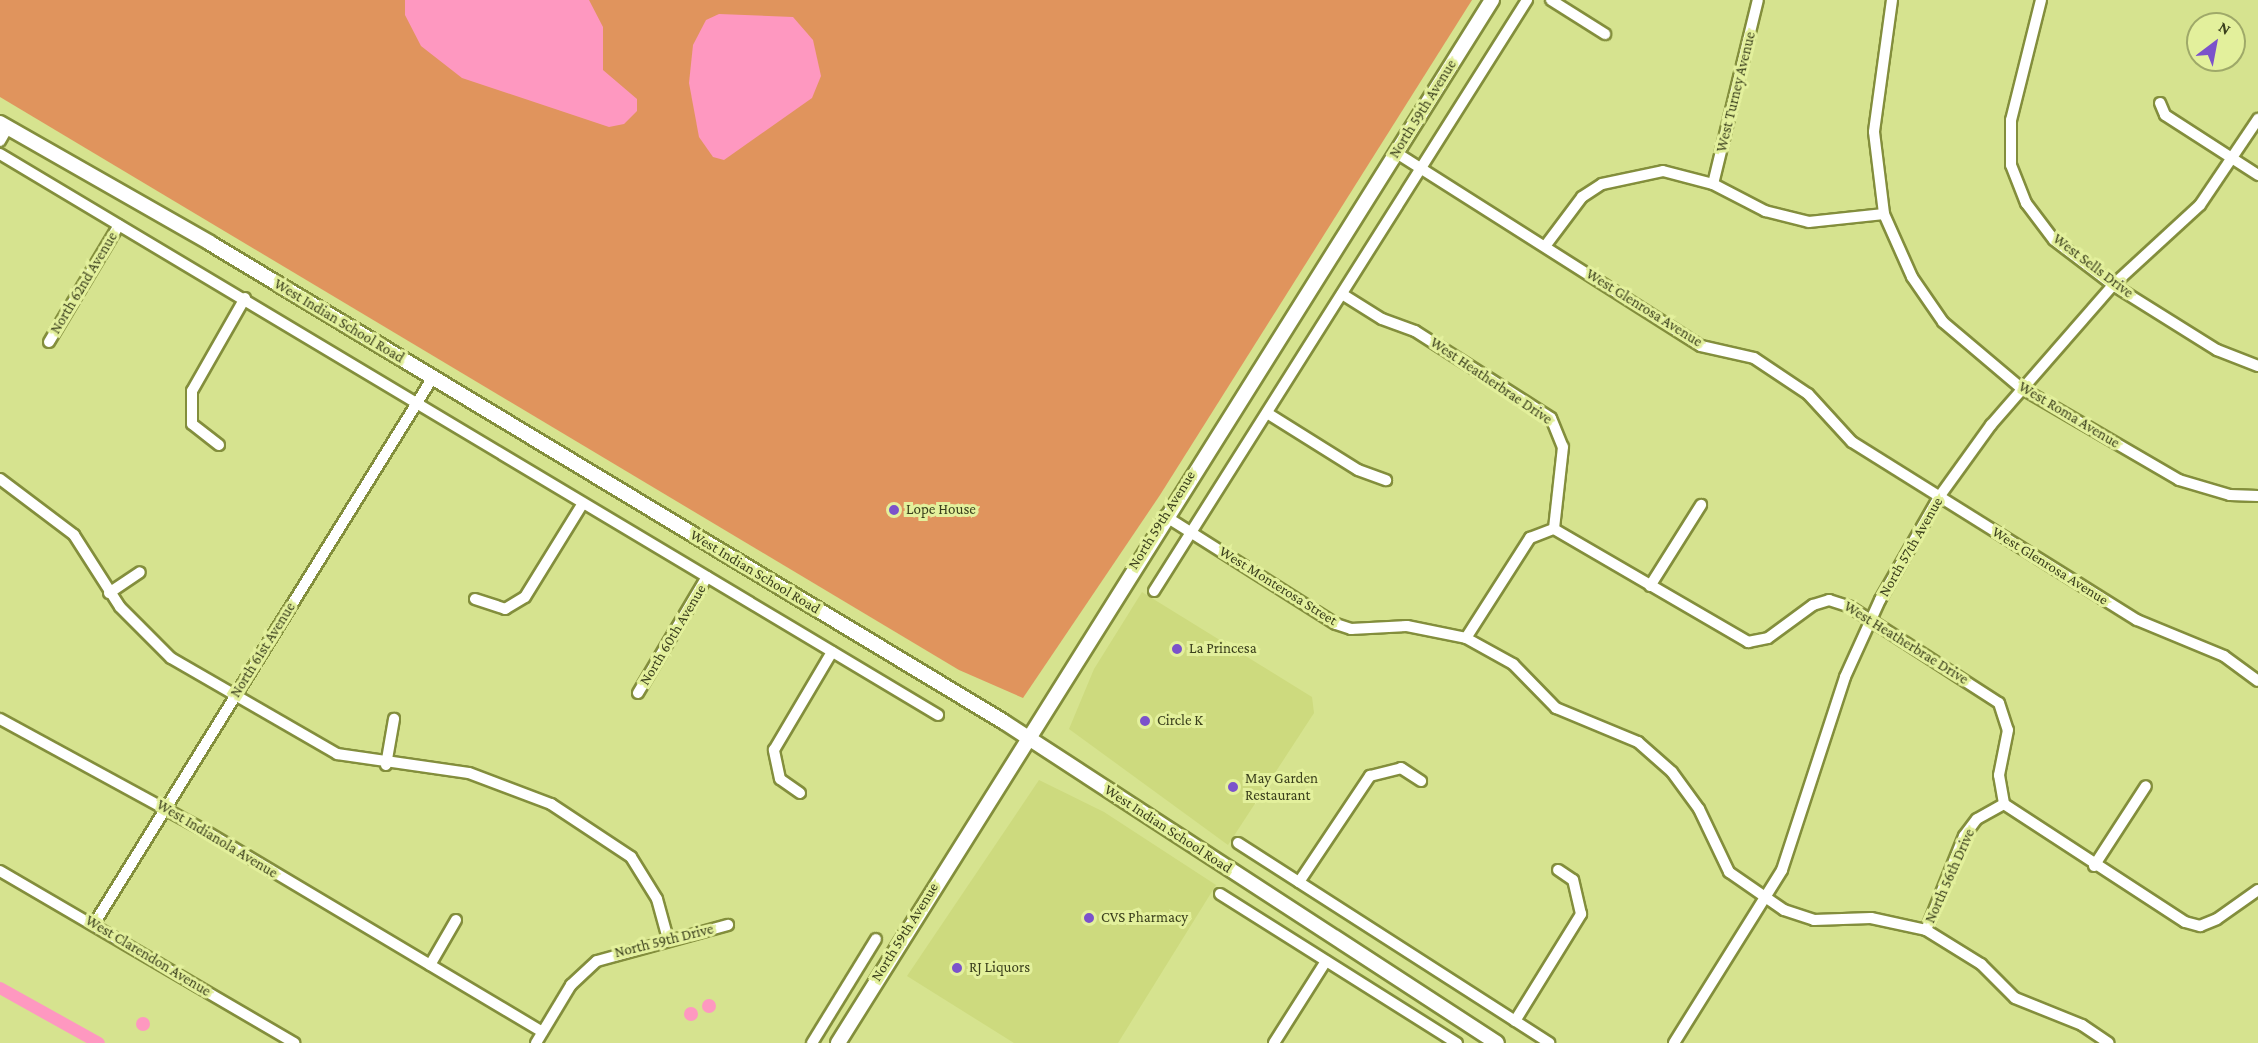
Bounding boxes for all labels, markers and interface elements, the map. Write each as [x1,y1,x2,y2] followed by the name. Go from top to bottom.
[2186,12,2246,72] north arrow
[2216,18,2234,38] text: N
[1712,30,1760,154] street label: West Turney Avenue
[1385,56,1461,162] street label: North 59th Avenue
[46,229,122,337] street label: North 62nd Avenue
[2049,230,2137,302] street label: West Sells Drive
[1583,265,1705,351] street label: West Glenrosa Avenue
[271,275,407,367] street label: West Indian School Road
[1427,333,1555,429] street label: West Heatherbrae Drive
[2015,378,2123,452] street label: West Roma Avenue
[1124,467,1200,573] street label: North 59th Avenue
[1875,494,1947,600] street label: North 57th Avenue
[906,501,976,519] place label: Lope House
[887,503,901,517] marker: Lope House
[1989,523,2111,609] street label: West Glenrosa Avenue
[687,526,823,618] street label: West Indian School Road
[1216,542,1340,630] street label: West Monterosa Street
[636,581,710,689] street label: North 60th Avenue
[1840,597,1972,689] street label: West Heatherbrae Drive
[227,599,299,701] street label: North 61st Avenue
[1189,640,1257,658] place label: La Princesa
[1170,642,1184,656] marker: La Princesa
[1157,712,1203,730] place label: Circle K
[1138,714,1152,728] marker: Circle K
[1245,769,1318,804] place label: May Garden Restaurant
[1226,780,1240,794] marker: May Garden Restaurant
[1101,781,1235,877] street label: West Indian School Road
[153,796,281,882] street label: West Indianola Avenue
[1921,826,1979,926] street label: North 56th Drive
[867,879,943,985] street label: North 59th Avenue
[1101,909,1188,927] place label: CVS Pharmacy
[82,911,214,1001] street label: West Clarendon Avenue
[1082,911,1096,925] marker: CVS Pharmacy
[613,920,715,962] street label: North 59th Drive
[969,959,1030,977] place label: RJ Liquors
[950,961,964,975] marker: RJ Liquors

